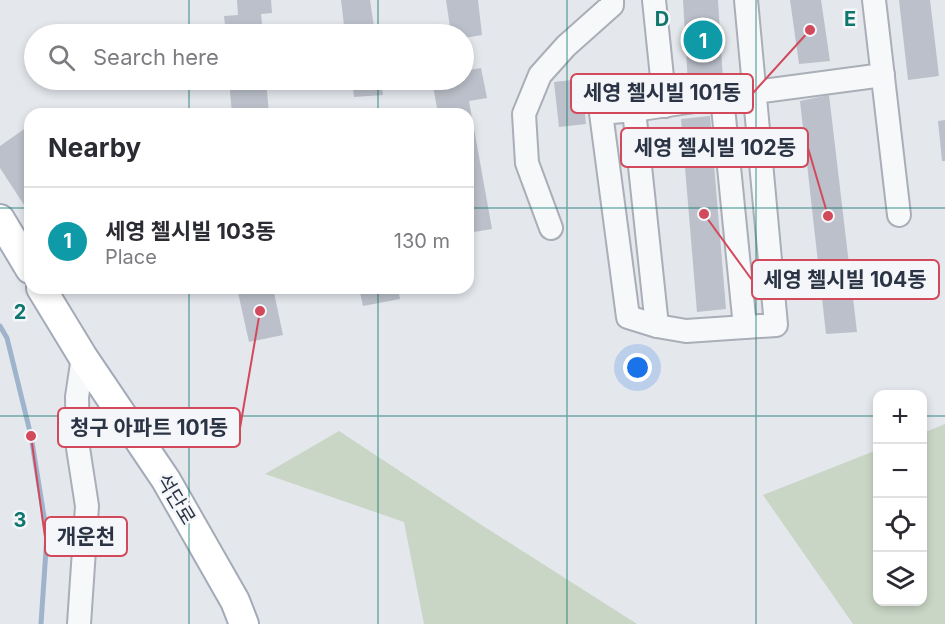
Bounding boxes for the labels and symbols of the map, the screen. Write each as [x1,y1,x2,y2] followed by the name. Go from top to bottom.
[655,7,669,31] text: D
[844,7,856,31] text: E
[684,18,722,63] pin: 1
[571,74,753,113] callout: 세영 첼시빌 101동
[583,80,741,105] text: 세영 첼시빌 101동
[621,128,808,167] callout: 세영 첼시빌 102동
[634,135,796,160] text: 세영 첼시빌 102동
[752,260,939,299] callout: 세영 첼시빌 104동
[763,267,927,292] text: 세영 첼시빌 104동
[14,300,26,324] text: 2
[623,353,652,382] your location
[58,408,240,447] callout: 청구 아파트 101동
[70,415,228,440] text: 청구 아파트 101동
[151,469,201,529] street label: 석단로
[14,508,26,532] text: 3
[45,517,127,556] callout: 개운천
[57,524,115,549] text: 개운천

